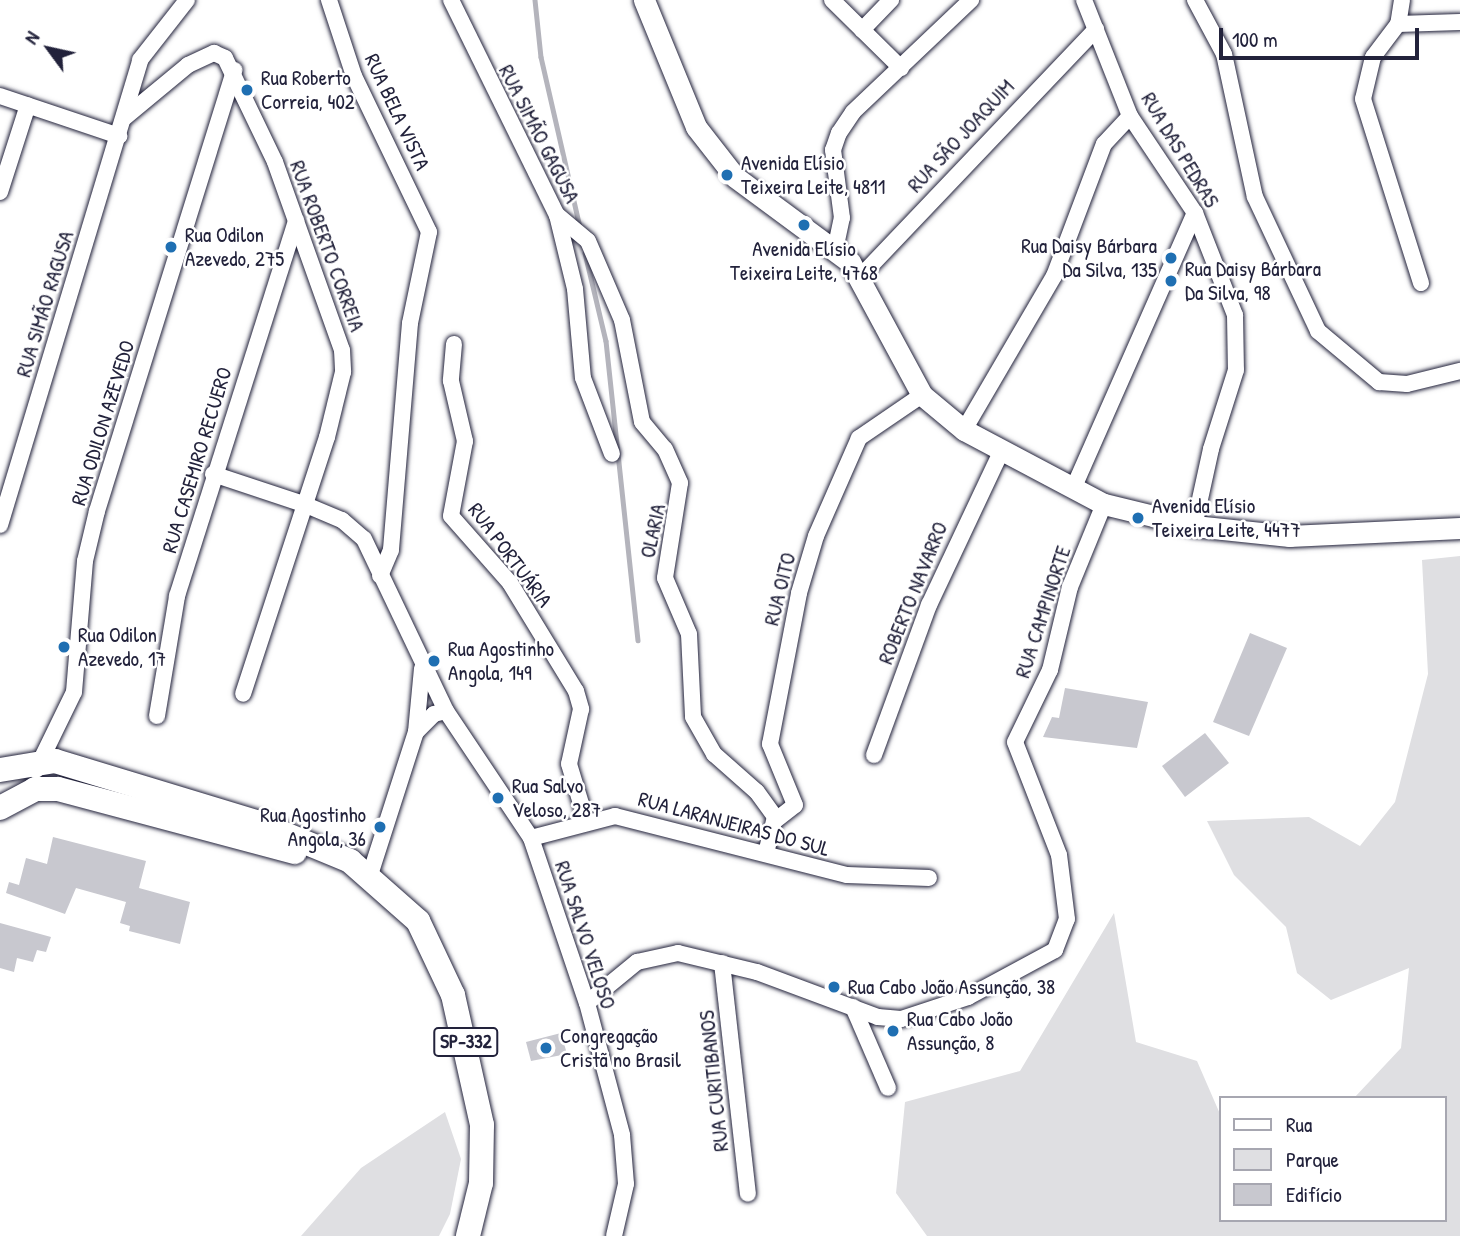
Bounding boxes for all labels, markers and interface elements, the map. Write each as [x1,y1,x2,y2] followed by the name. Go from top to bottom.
[14,14,84,84] north arrow
[1222,14,1422,58] scale bar
[1232,25,1278,54] text: 100 m
[18,26,45,49] text: N
[359,50,435,174] street label: RUA BELA VISTA
[493,61,585,207] street label: RUA SIMÃO GAGUSA
[261,65,355,115] place label: Rua Roberto Correia, 402
[902,74,1020,198] street label: RUA SÃO JOAQUIM
[239,82,255,98] marker: Rua Roberto Correia, 402
[1136,88,1224,212] street label: RUA DAS PEDRAS
[741,150,885,200] place label: Avenida Elísio Teixeira Leite, 4811
[284,157,370,335] street label: RUA ROBERTO CORREIA
[719,167,735,183] marker: Avenida Elísio Teixeira Leite, 4811
[796,217,812,233] marker: Avenida Elísio Teixeira Leite, 4768
[185,222,284,272] place label: Rua Odilon Azevedo, 275
[11,228,79,380] street label: RUA SIMÃO RAGUSA
[1021,233,1157,283] place label: Rua Daisy Bárbara Da Silva, 135
[730,236,878,286] place label: Avenida Elísio Teixeira Leite, 4768
[163,239,179,255] marker: Rua Odilon Azevedo, 275
[1163,250,1179,266] marker: Rua Daisy Bárbara Da Silva, 135
[1185,256,1321,306] place label: Rua Daisy Bárbara Da Silva, 98
[1163,273,1179,289] marker: Rua Daisy Bárbara Da Silva, 98
[66,337,140,509] street label: RUA ODILON AZEVEDO
[157,364,237,556] street label: RUA CASEMIRO RECUERO
[1152,493,1301,543] place label: Avenida Elísio Teixeira Leite, 4477
[463,498,557,612] street label: RUA PORTUÁRIA
[635,502,671,560] street label: OLARIA
[1130,510,1146,526] marker: Avenida Elísio Teixeira Leite, 4477
[873,518,953,668] street label: ROBERTO NAVARRO
[1010,543,1076,681] street label: RUA CAMPINORTE
[759,550,801,628] street label: RUA OITO
[78,622,166,672] place label: Rua Odilon Azevedo, 17
[448,636,554,686] place label: Rua Agostinho Angola, 149
[56,639,72,655] marker: Rua Odilon Azevedo, 17
[426,653,442,669] marker: Rua Agostinho Angola, 149
[512,773,601,823] place label: Rua Salvo Veloso, 287
[636,786,832,862] street label: RUA LARANJEIRAS DO SUL
[490,790,506,806] marker: Rua Salvo Veloso, 287
[260,802,366,852] place label: Rua Agostinho Angola, 36
[372,819,388,835] marker: Rua Agostinho Angola, 36
[549,858,621,1012] street label: RUA SALVO VELOSO
[848,974,1055,1000] place label: Rua Cabo João Assunção, 38
[826,979,842,995] marker: Rua Cabo João Assunção, 38
[907,1006,1013,1056] place label: Rua Cabo João Assunção, 8
[694,1009,734,1153] street label: RUA CURITIBANOS
[560,1023,681,1073] place label: Congregação Cristã no Brasil
[885,1023,901,1039] marker: Rua Cabo João Assunção, 8
[433,1026,499,1058] road number: SP-332
[538,1040,554,1056] marker: Congregação Cristã no Brasil
[1218,1096,1446,1222] legend
[1286,1110,1312,1139] text: Rua
[1286,1145,1339,1174] text: Parque
[1286,1180,1342,1209] text: Edifício

